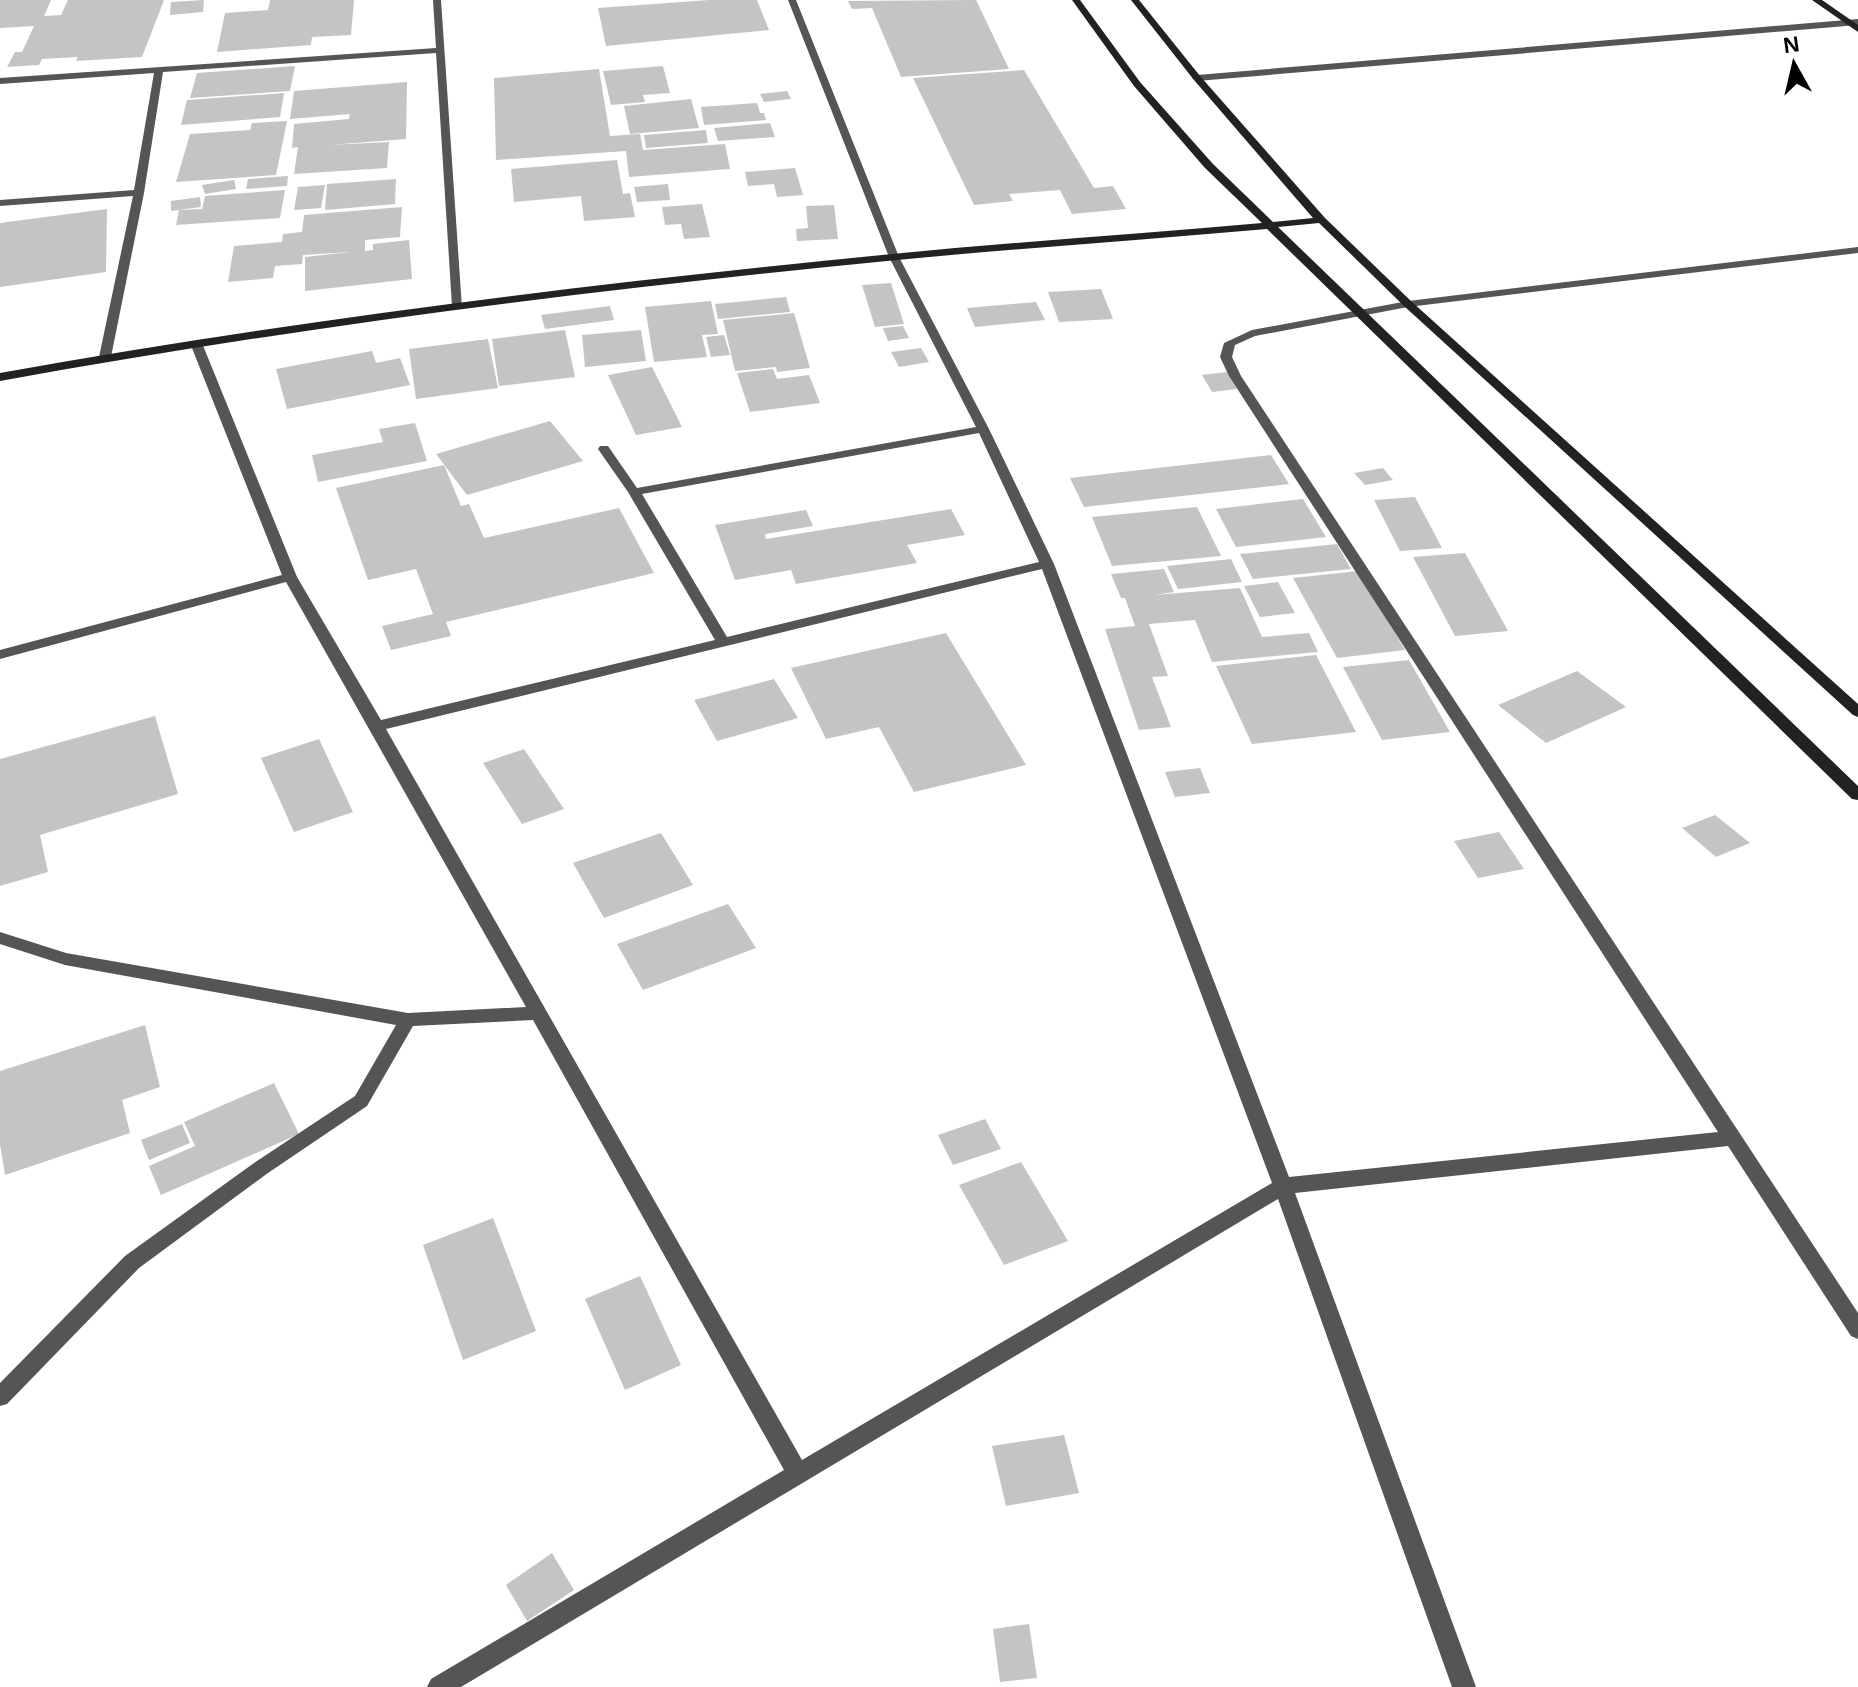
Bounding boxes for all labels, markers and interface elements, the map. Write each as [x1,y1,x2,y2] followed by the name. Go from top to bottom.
[1754,24,1834,104] north arrow
[1782,31,1801,58] text: N

